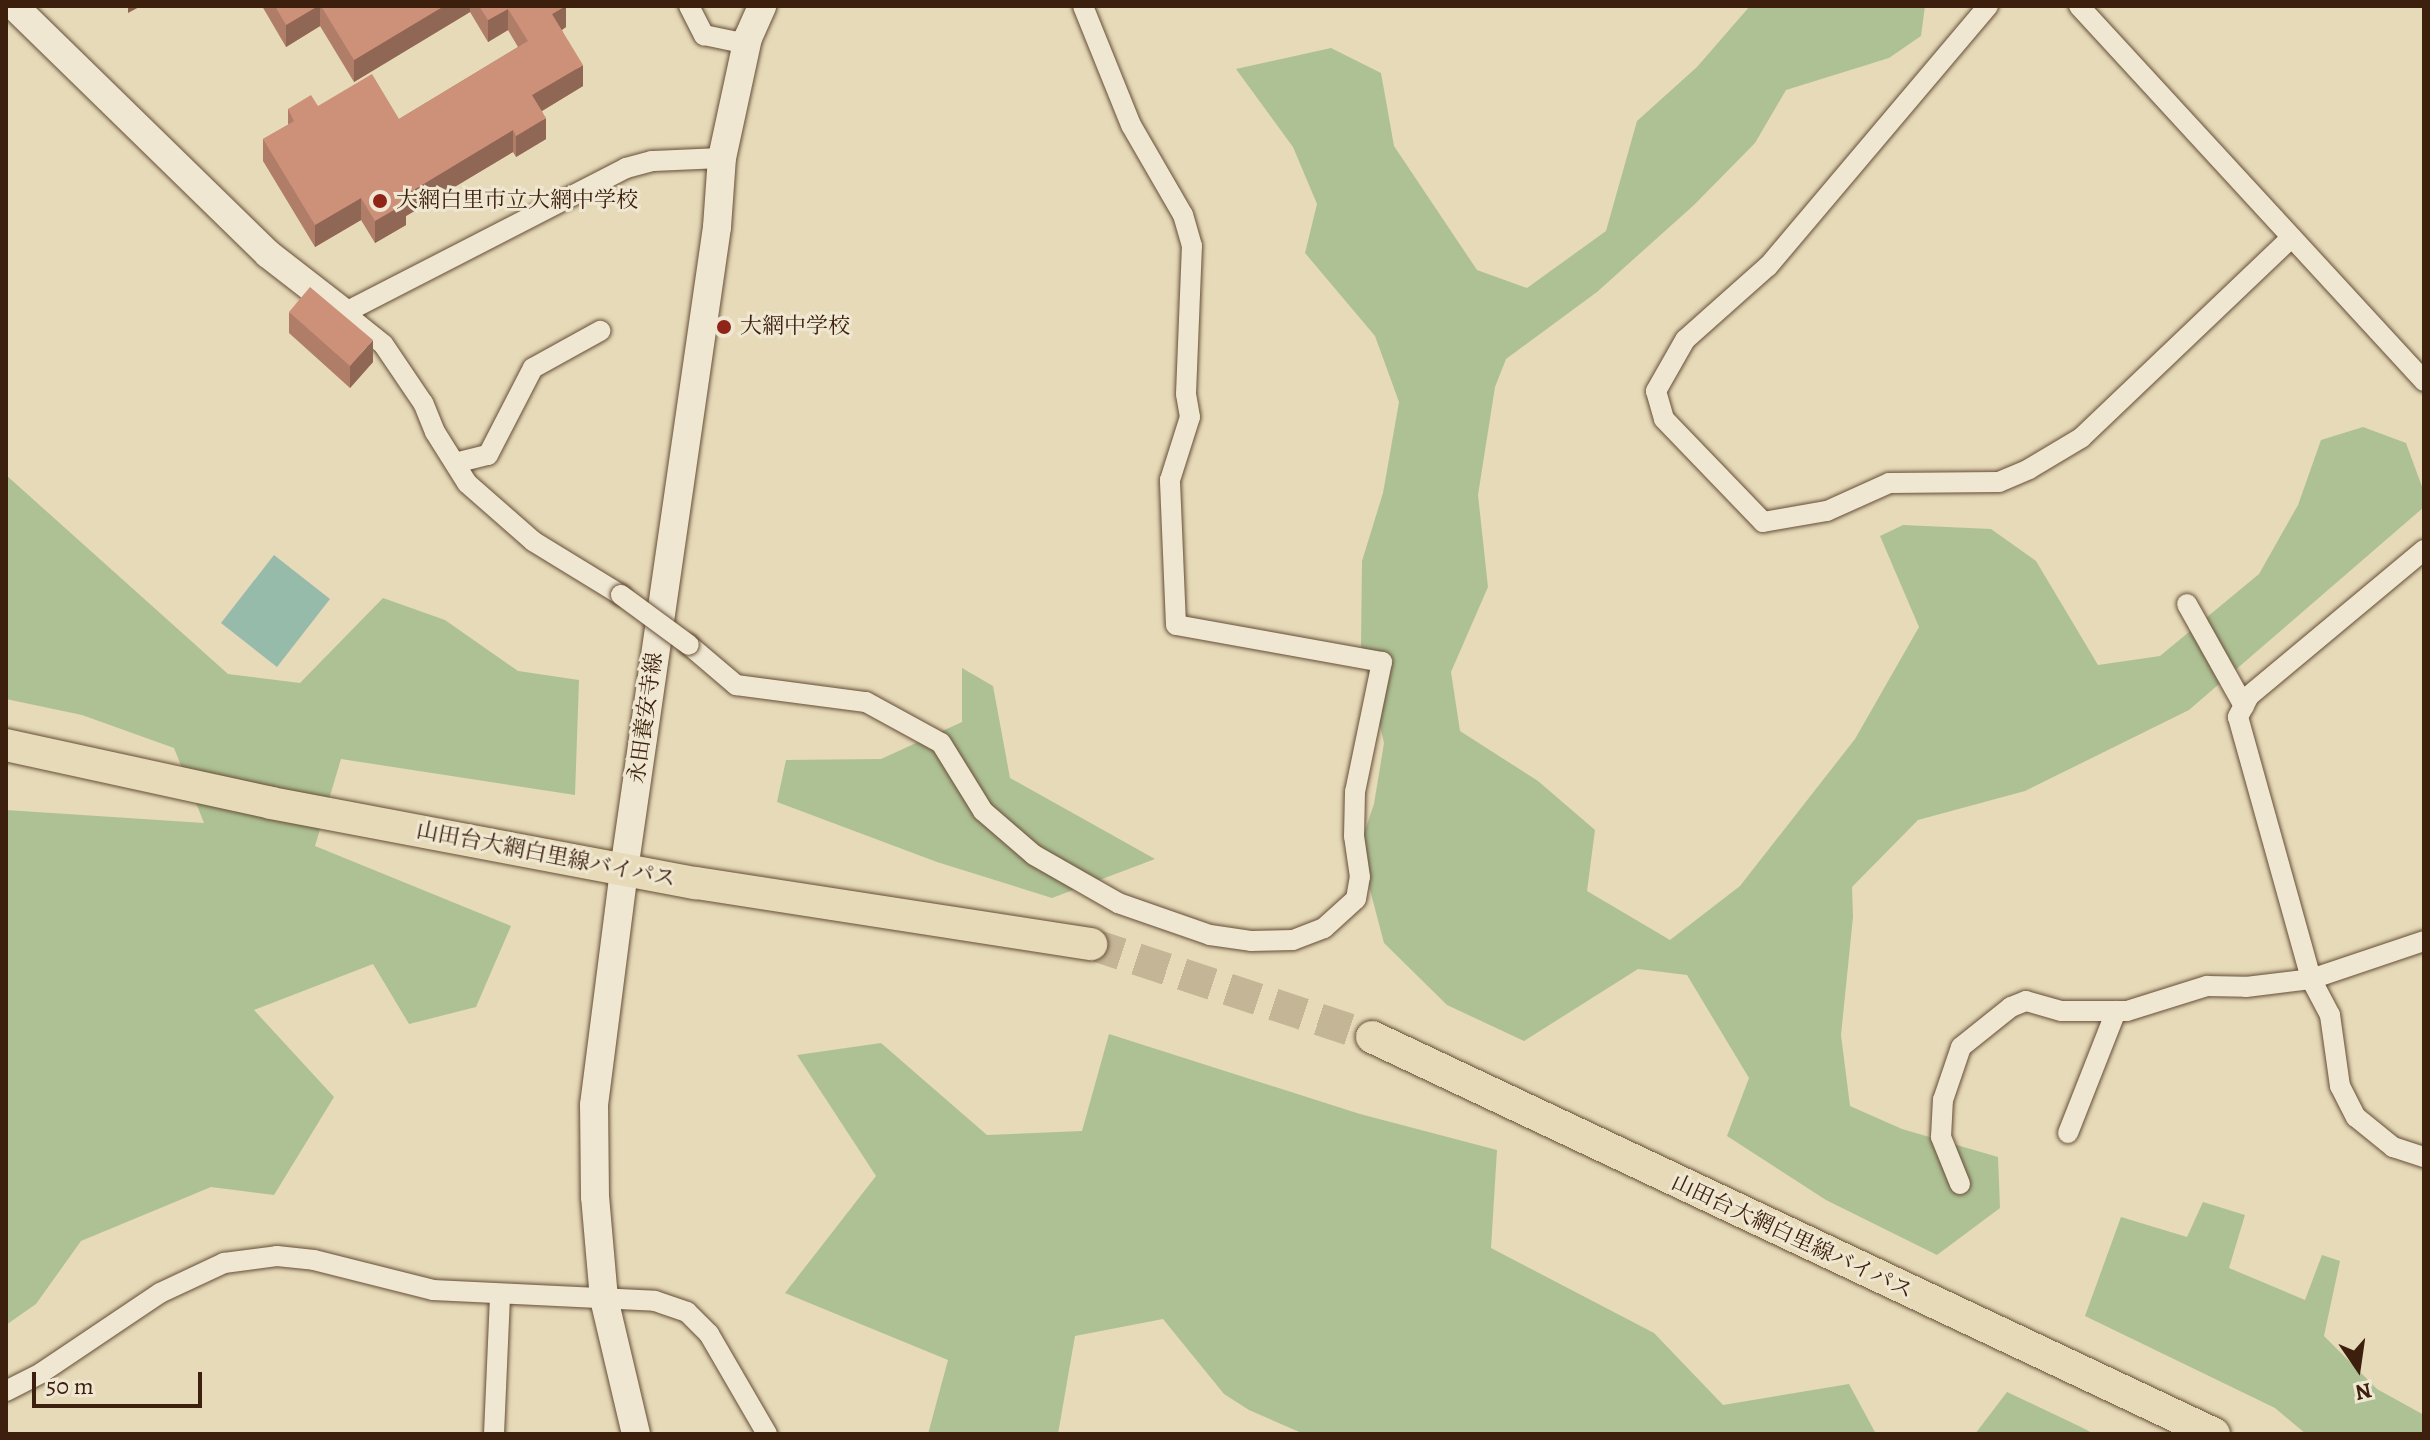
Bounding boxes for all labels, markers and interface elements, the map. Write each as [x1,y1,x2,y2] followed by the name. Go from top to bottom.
[396,188,638,214] place label: 大網白里市立大網中学校
[371,192,389,210] marker: 大網白里市立大網中学校
[740,314,850,340] place label: 大網中学校
[715,318,733,336] marker: 大網中学校
[624,651,668,785] street label: 永田養安寺線
[414,817,678,893] street label: 山田台大網白里線バイパス
[1667,1169,1917,1305] street label: 山田台大網白里線バイパス
[2318,1328,2398,1408] north arrow
[36,1356,206,1406] scale bar
[46,1370,94,1402] text: 50 m
[2352,1375,2375,1408] text: N

